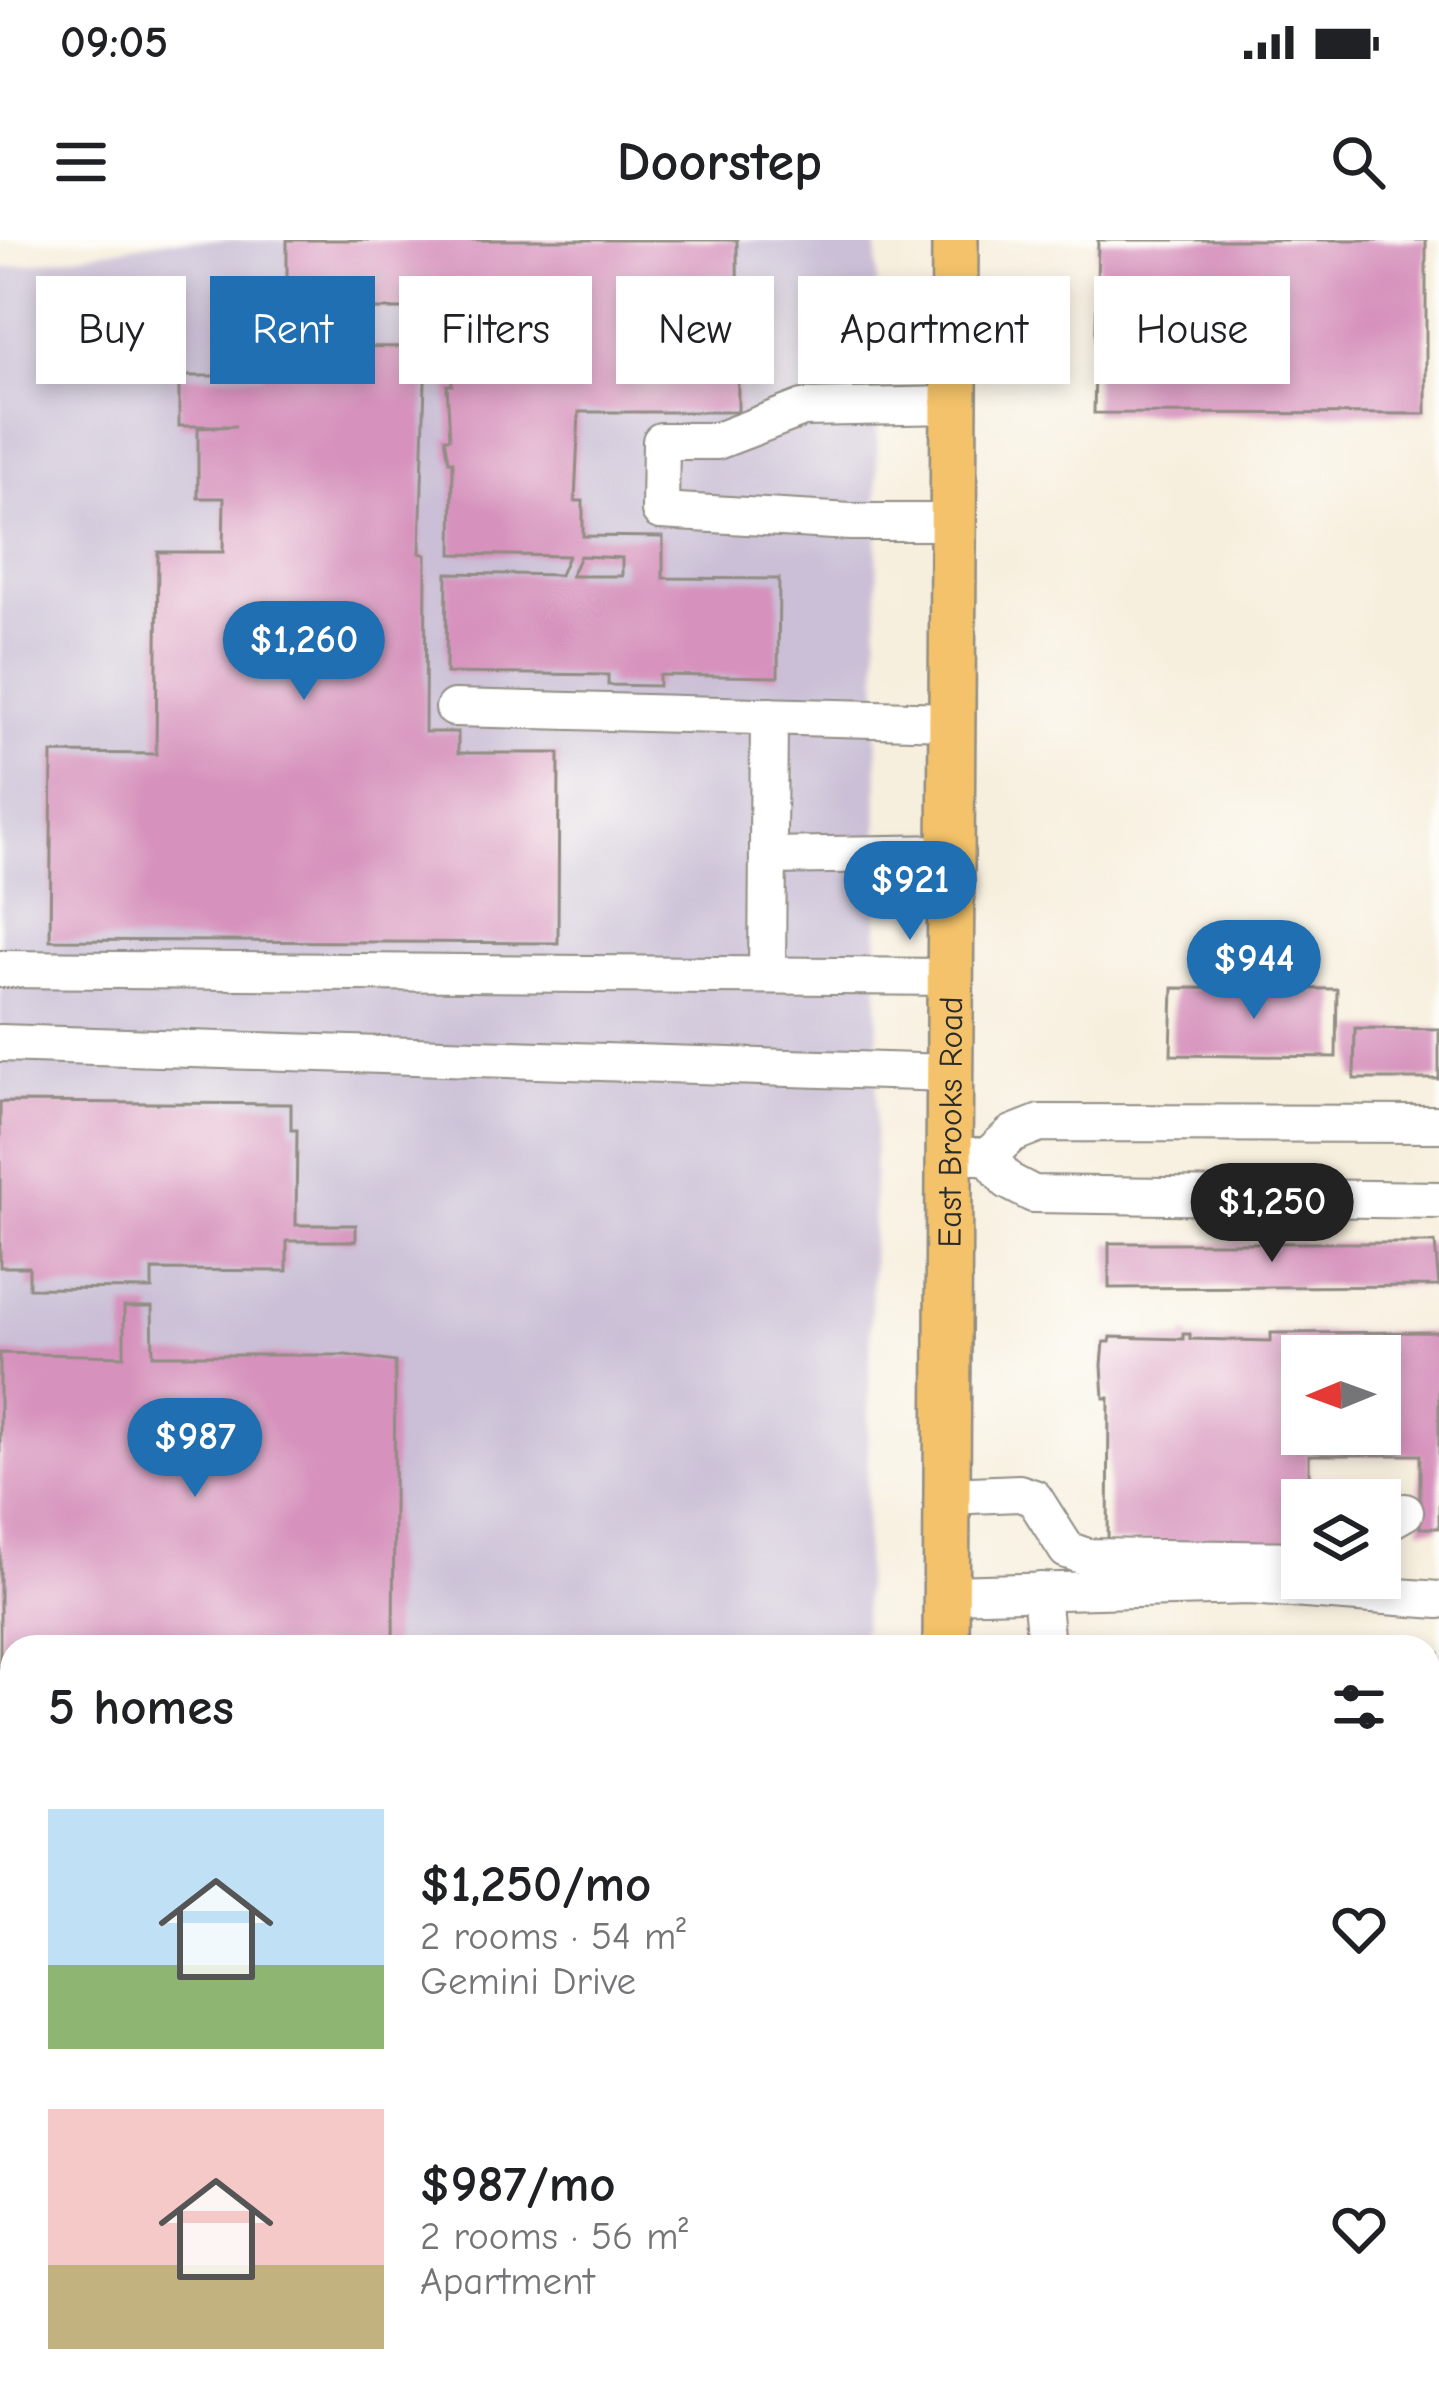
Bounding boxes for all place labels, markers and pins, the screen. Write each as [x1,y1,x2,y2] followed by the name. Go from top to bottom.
[206,601,402,703] pin: $1,260
[839,841,981,943] pin: $921
[1183,920,1325,1022] pin: $944
[1174,1163,1370,1265] pin: $1,250
[124,1398,266,1500] pin: $987

